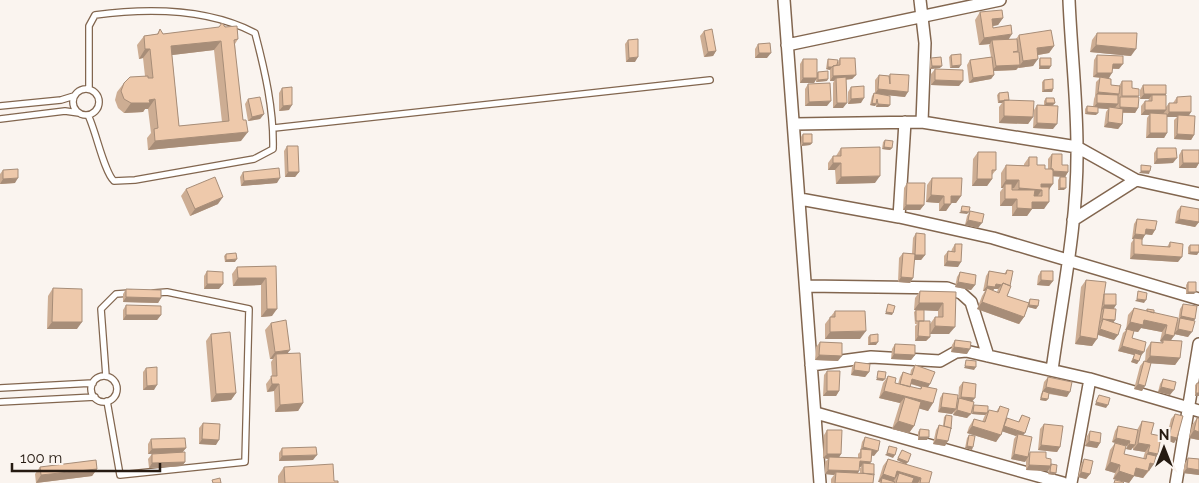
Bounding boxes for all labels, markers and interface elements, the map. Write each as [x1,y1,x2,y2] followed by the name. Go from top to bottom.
[1139,423,1189,473] north arrow
[1159,427,1169,443] text: N
[12,440,160,472] scale bar
[20,449,62,467] text: 100 m

